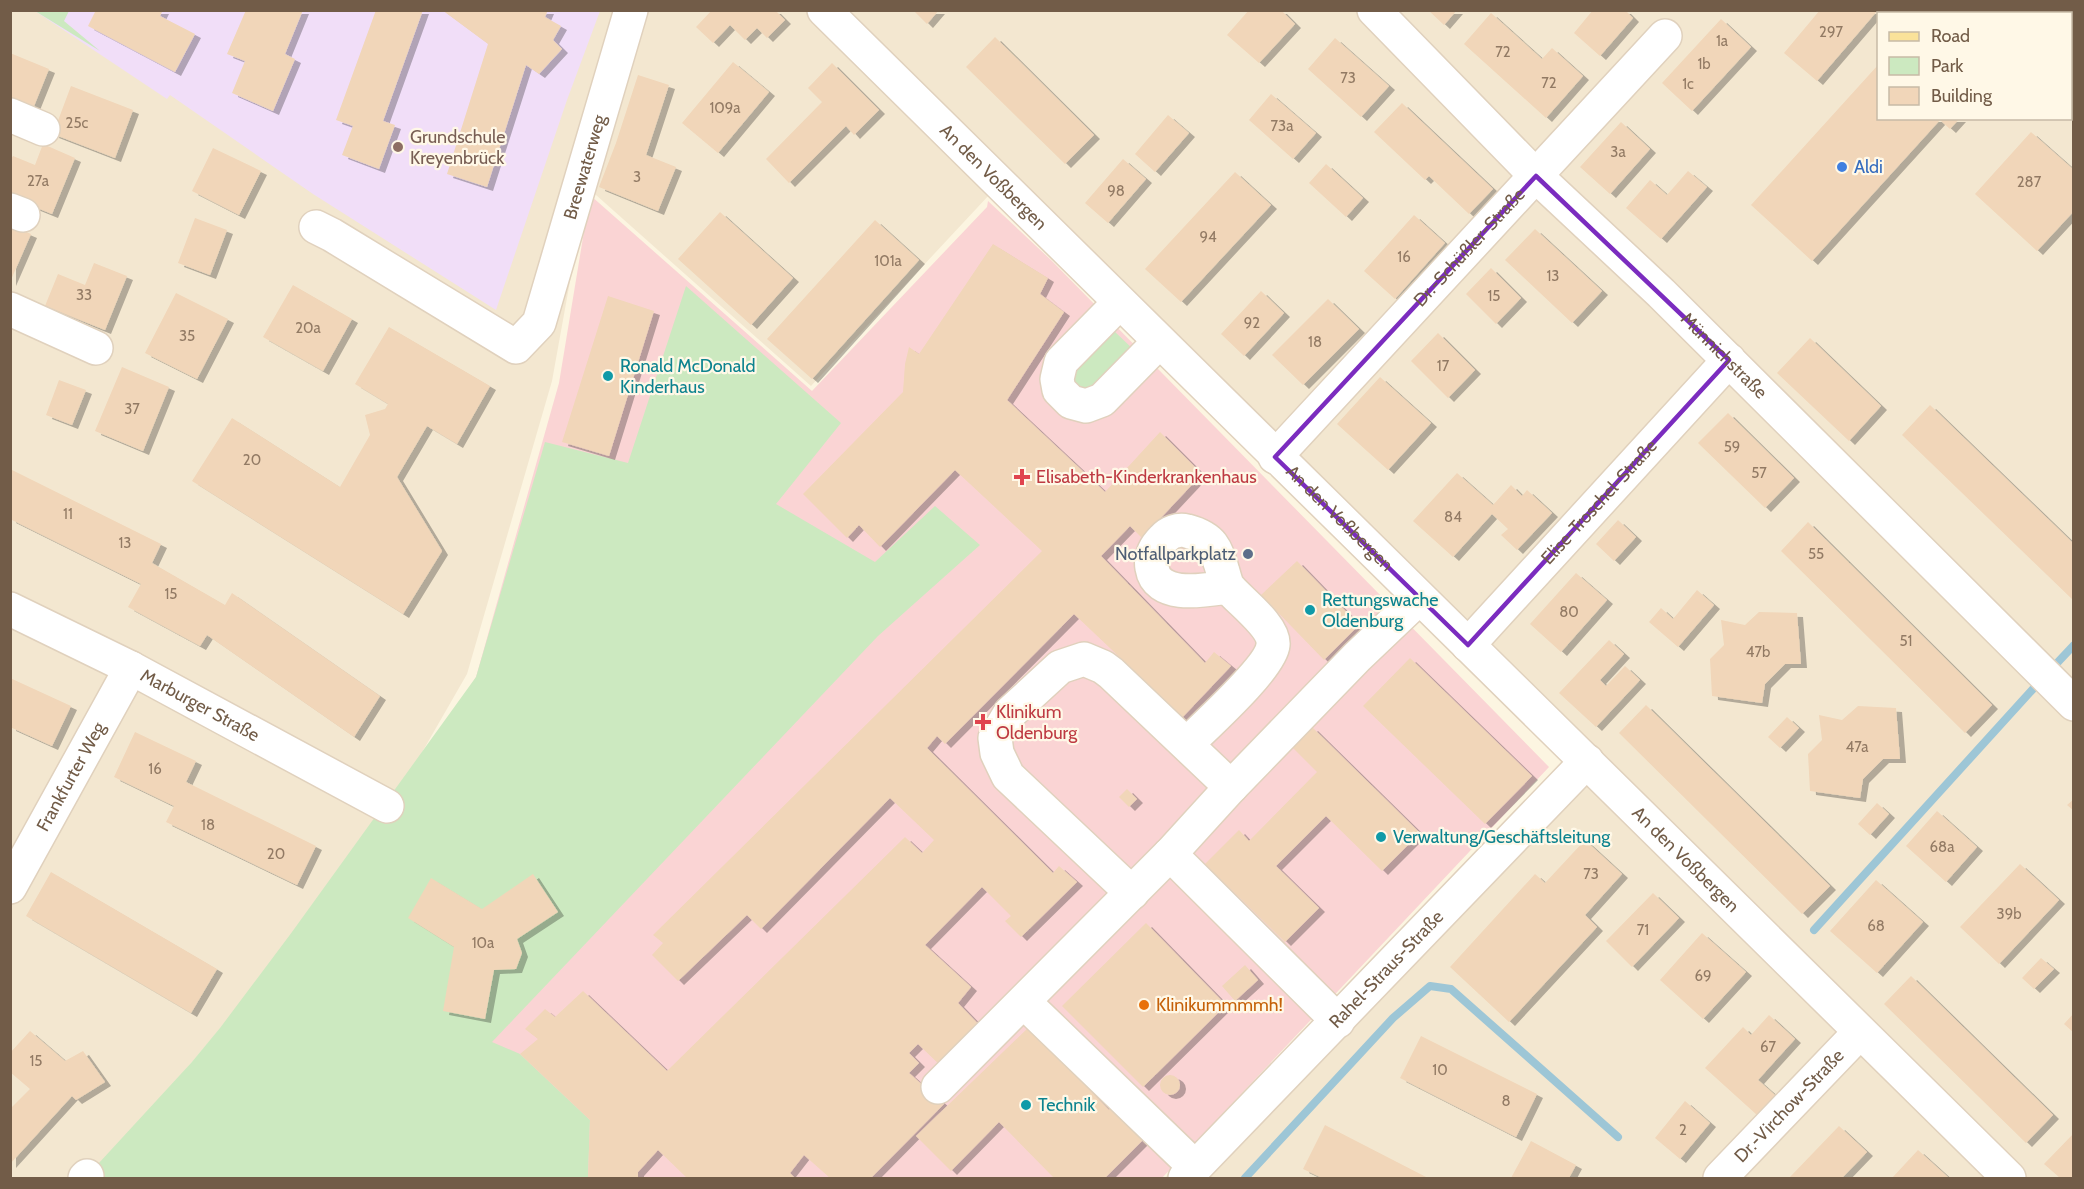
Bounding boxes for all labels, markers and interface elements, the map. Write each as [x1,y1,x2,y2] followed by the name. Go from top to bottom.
[1877,12,2072,120] legend
[1819,23,1843,41] house number: 297
[1931,25,1970,47] text: Road
[1716,32,1729,50] house number: 1a
[1495,43,1511,61] house number: 72
[1697,55,1711,73] house number: 1b
[1931,55,1964,77] text: Park
[1340,69,1356,87] house number: 73
[1541,74,1557,92] house number: 72
[1682,75,1694,93] house number: 1c
[1931,85,1993,107] text: Building
[709,99,741,117] house number: 109a
[559,111,611,222] street label: Breewaterweg
[66,114,89,132] house number: 25c
[1271,117,1294,135] house number: 73a
[935,120,1052,235] street label: An den Voßbergen
[410,126,505,169] place label: Grundschule Kreyenbrück
[391,140,405,154] marker: Grundschule Kreyenbrück
[1610,143,1626,161] house number: 3a
[1854,156,1883,178] place label: Aldi
[1835,160,1849,174] marker: Aldi
[633,168,641,186] house number: 3
[27,172,50,190] house number: 27a
[2017,173,2042,191] house number: 287
[1107,182,1125,200] house number: 98
[1409,183,1530,311] street label: Dr.-Schüßler-Straße
[1199,228,1217,246] house number: 94
[1397,248,1411,266] house number: 16
[874,252,903,270] house number: 101a
[1546,267,1560,285] house number: 13
[76,286,92,304] house number: 33
[1487,287,1501,305] house number: 15
[1676,308,1772,403] street label: Münnichstraße
[1244,314,1260,332] house number: 92
[295,319,322,337] house number: 20a
[179,327,195,345] house number: 35
[1308,333,1322,351] house number: 18
[620,355,755,398] place label: Ronald McDonald Kinderhaus
[1437,357,1450,375] house number: 17
[601,369,615,383] marker: Ronald McDonald Kinderhaus
[124,400,140,418] house number: 37
[1536,435,1662,569] street label: Elise-Troschel-Straße
[1724,438,1740,456] house number: 59
[243,451,261,469] house number: 20
[1281,461,1398,576] street label: An den Voßbergen
[1751,464,1767,482] house number: 57
[1036,466,1257,488] place label: Elisabeth-Kinderkrankenhaus
[1013,468,1031,486] marker: Elisabeth-Kinderkrankenhaus
[63,505,73,523] house number: 11
[1444,508,1462,526] house number: 84
[118,534,132,552] house number: 13
[1115,543,1237,565] place label: Notfallparkplatz
[1808,545,1824,563] house number: 55
[1241,547,1255,561] marker: Notfallparkplatz
[164,585,178,603] house number: 15
[1322,589,1439,632] place label: Rettungswache Oldenburg
[1303,603,1317,617] marker: Rettungswache Oldenburg
[1559,603,1579,621] house number: 80
[1899,632,1913,650] house number: 51
[1746,643,1770,661] house number: 47b
[137,664,263,746] street label: Marburger Straße
[996,701,1078,744] place label: Klinikum Oldenburg
[974,713,992,731] marker: Klinikum Oldenburg
[32,717,110,835] street label: Frankfurter Weg
[1846,738,1869,756] house number: 47a
[148,760,162,778] house number: 16
[1628,802,1744,917] street label: An den Voßbergen
[201,816,215,834] house number: 18
[1393,826,1611,848] place label: Verwaltung/Geschäftsleitung
[1374,830,1388,844] marker: Verwaltung/Geschäftsleitung
[1930,838,1955,856] house number: 68a
[267,845,285,863] house number: 20
[1583,865,1599,883] house number: 73
[1997,905,2021,923] house number: 39b
[1325,906,1448,1033] street label: Rahel-Straus-Straße
[1867,917,1885,935] house number: 68
[1637,921,1649,939] house number: 71
[472,934,495,952] house number: 10a
[1694,967,1712,985] house number: 69
[1156,994,1283,1016] place label: Klinikummmmh!
[1137,998,1151,1012] marker: Klinikummmmh!
[1760,1038,1776,1056] house number: 67
[1730,1045,1849,1167] street label: Dr.-Virchow-Straße
[29,1052,43,1070] house number: 15
[1432,1061,1448,1079] house number: 10
[1501,1092,1511,1110] house number: 8
[1038,1094,1096,1116] place label: Technik
[1019,1098,1033,1112] marker: Technik
[1679,1121,1687,1139] house number: 2

